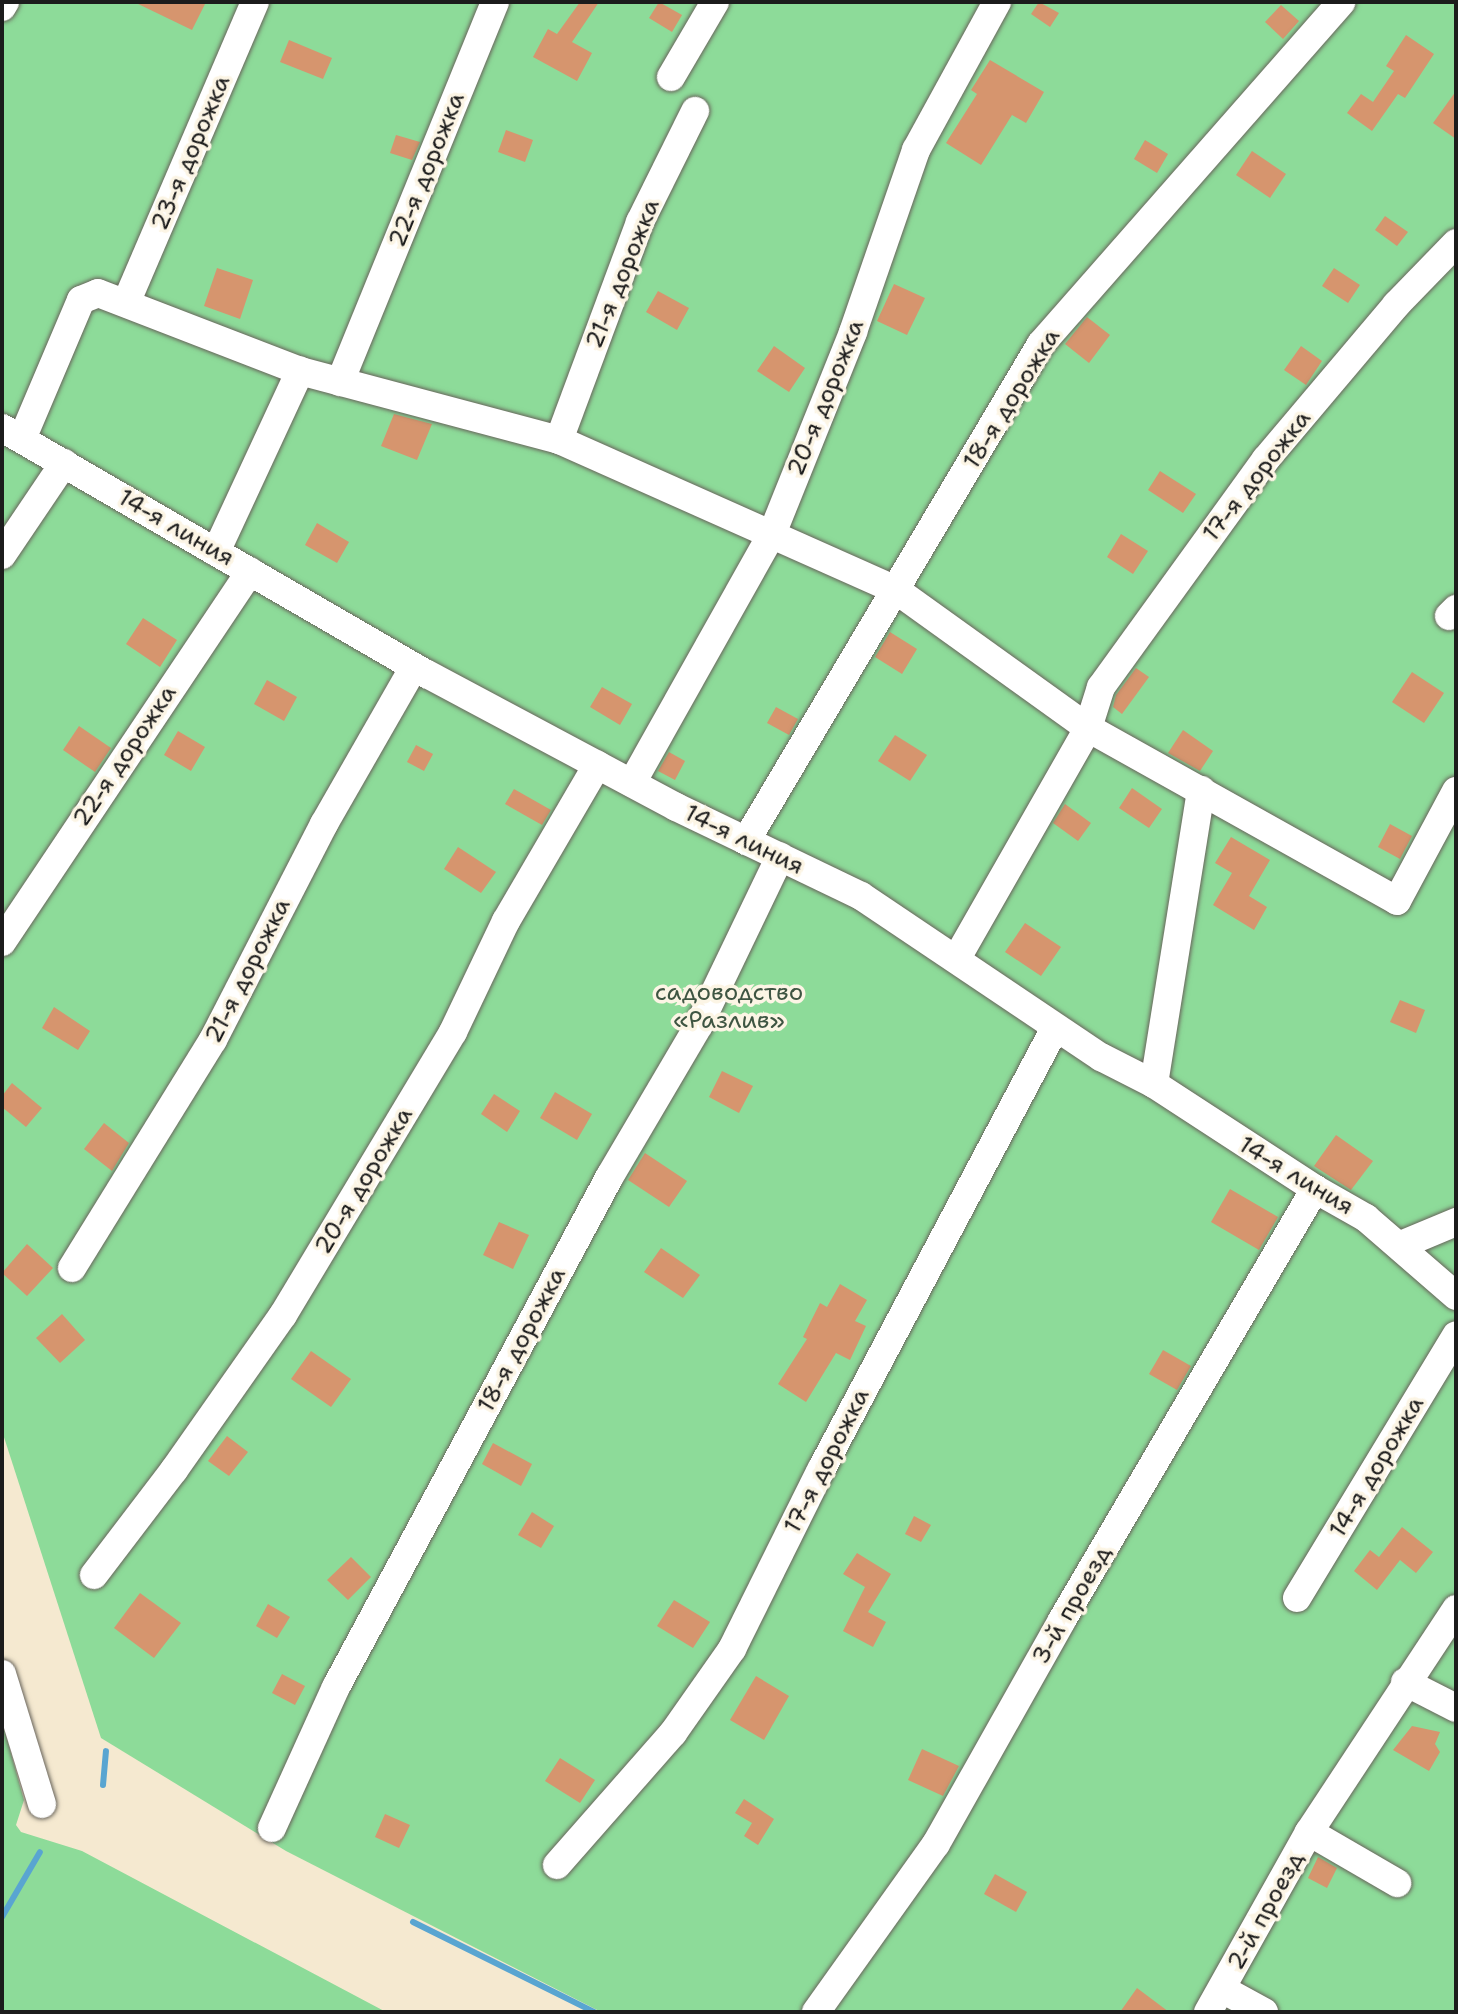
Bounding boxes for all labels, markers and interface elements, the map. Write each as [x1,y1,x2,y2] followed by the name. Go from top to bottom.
[145,71,237,235] street label: 23-я дорожка
[383,88,471,252] street label: 22-я дорожка
[580,195,666,353] street label: 21-я дорожка
[782,316,870,480] street label: 20-я дорожка
[957,324,1067,474] street label: 18-я дорожка
[1197,405,1317,547] street label: 17-я дорожка
[113,483,239,573] street label: 14-я линия
[67,680,183,832] street label: 22-я дорожка
[680,799,808,881] street label: 14-я линия
[199,894,297,1048] street label: 21-я дорожка
[655,979,803,1035] park label: садоводство «Разлив»
[309,1102,419,1260] street label: 20-я дорожка
[1233,1130,1359,1222] street label: 14-я линия
[472,1263,572,1417] street label: 18-я дорожка
[778,1384,876,1538] street label: 17-я дорожка
[1324,1391,1430,1543] street label: 14-я дорожка
[1026,1540,1118,1670] street label: 3-й проезд
[1222,1847,1310,1975] street label: 2-й проезд

